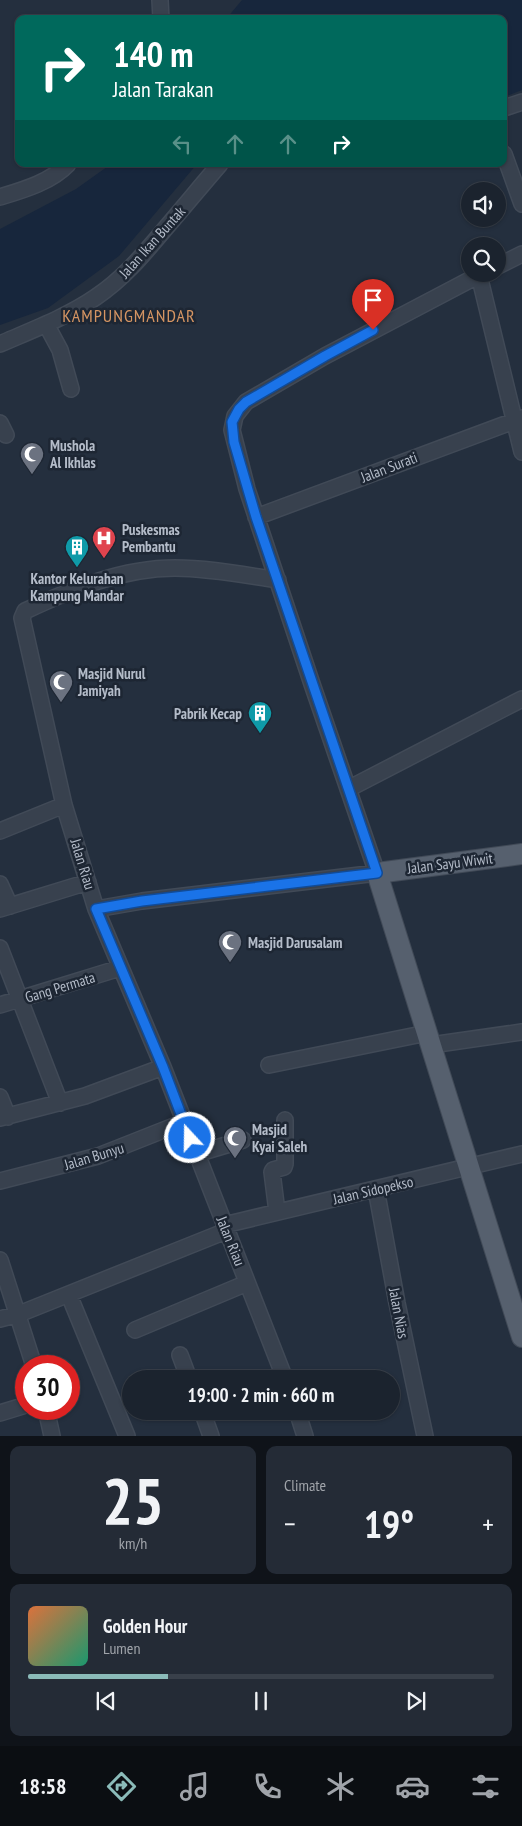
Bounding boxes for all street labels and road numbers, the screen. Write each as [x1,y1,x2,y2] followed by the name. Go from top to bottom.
[114,202,189,283] street label: Jalan Ikan Buntak
[357,448,420,487] street label: Jalan Surati
[66,835,100,892] street label: Jalan Riau
[405,848,494,878] street label: Jalan Sayu Wiwit
[23,967,97,1007] street label: Gang Permata
[61,1138,126,1174] street label: Jalan Bunyu
[330,1172,415,1209] street label: Jalan Sidopekso
[212,1212,250,1269] street label: Jalan Riau
[385,1285,413,1340] street label: Jalan Nias

